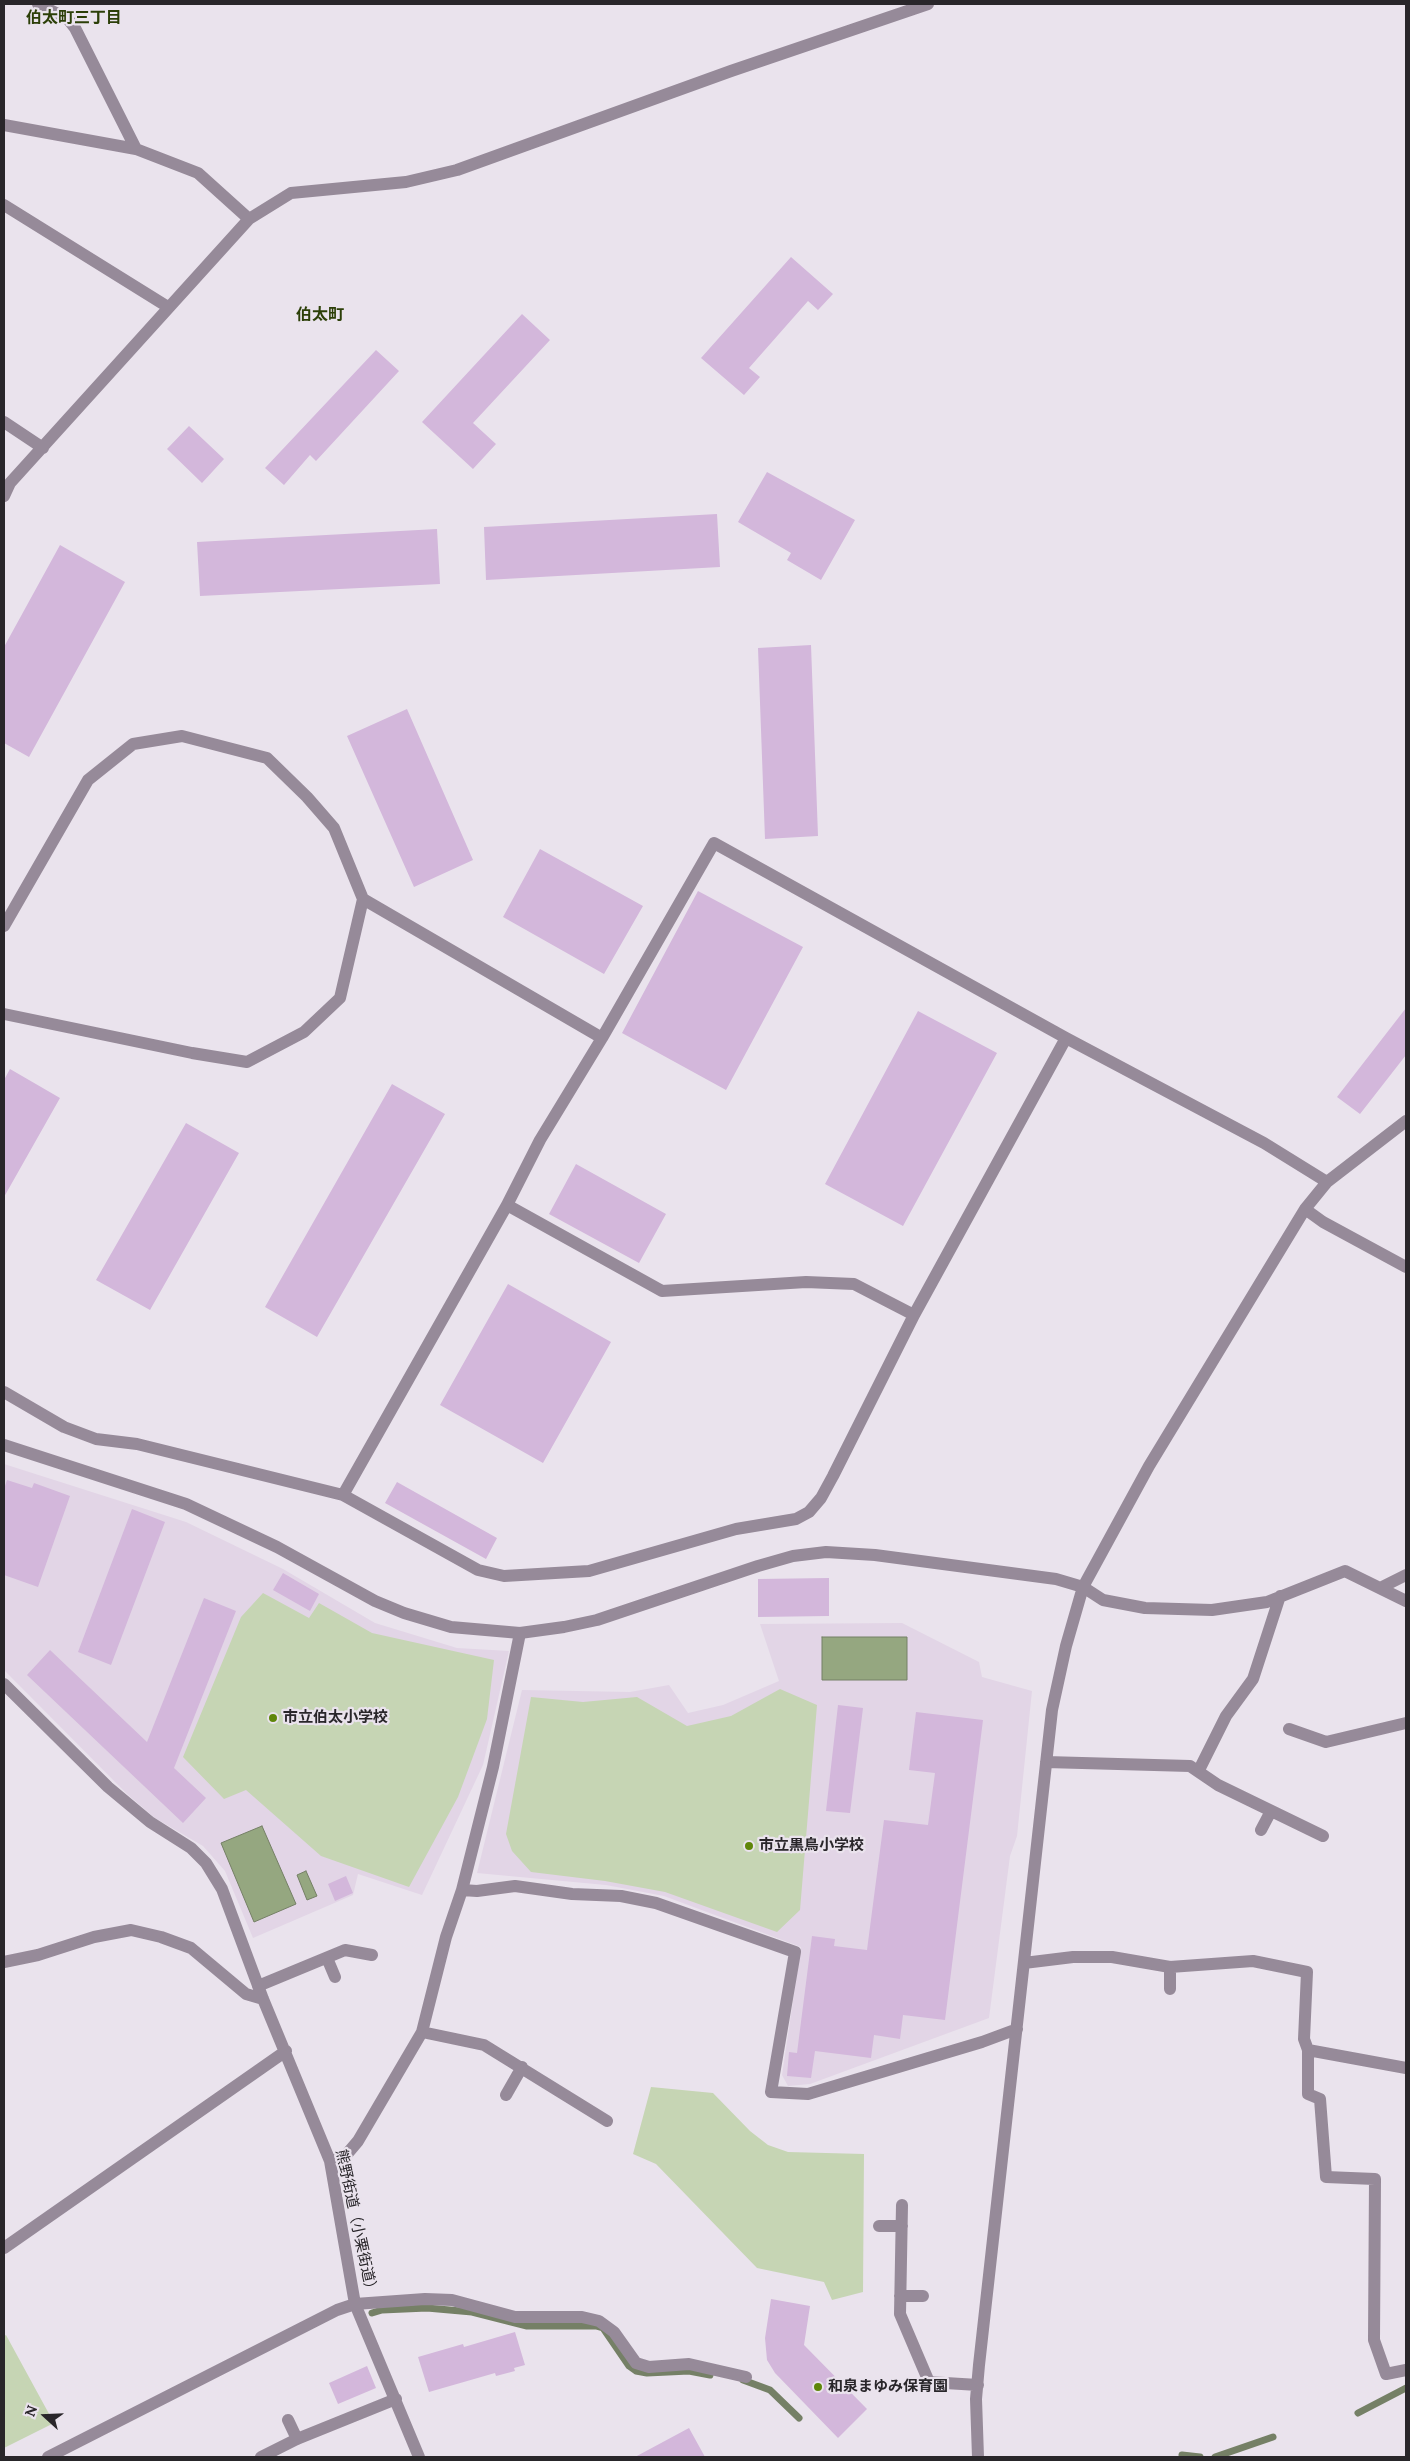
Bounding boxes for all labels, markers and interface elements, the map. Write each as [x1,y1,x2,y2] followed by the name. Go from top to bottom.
[26,8,122,28] district label: 伯太町三丁目
[296,305,344,325] district label: 伯太町
[283,1709,388,1727] place label: 市立伯太小学校
[267,1712,279,1724] marker: 市立伯太小学校
[759,1837,864,1855] place label: 市立黒鳥小学校
[743,1840,755,1852] marker: 市立黒鳥小学校
[332,2148,380,2298] street label: 熊野街道（小栗街道）
[828,2378,948,2396] place label: 和泉まゆみ保育園
[812,2381,824,2393] marker: 和泉まゆみ保育園
[20,2391,70,2441] north arrow
[21,2403,41,2419] text: N

